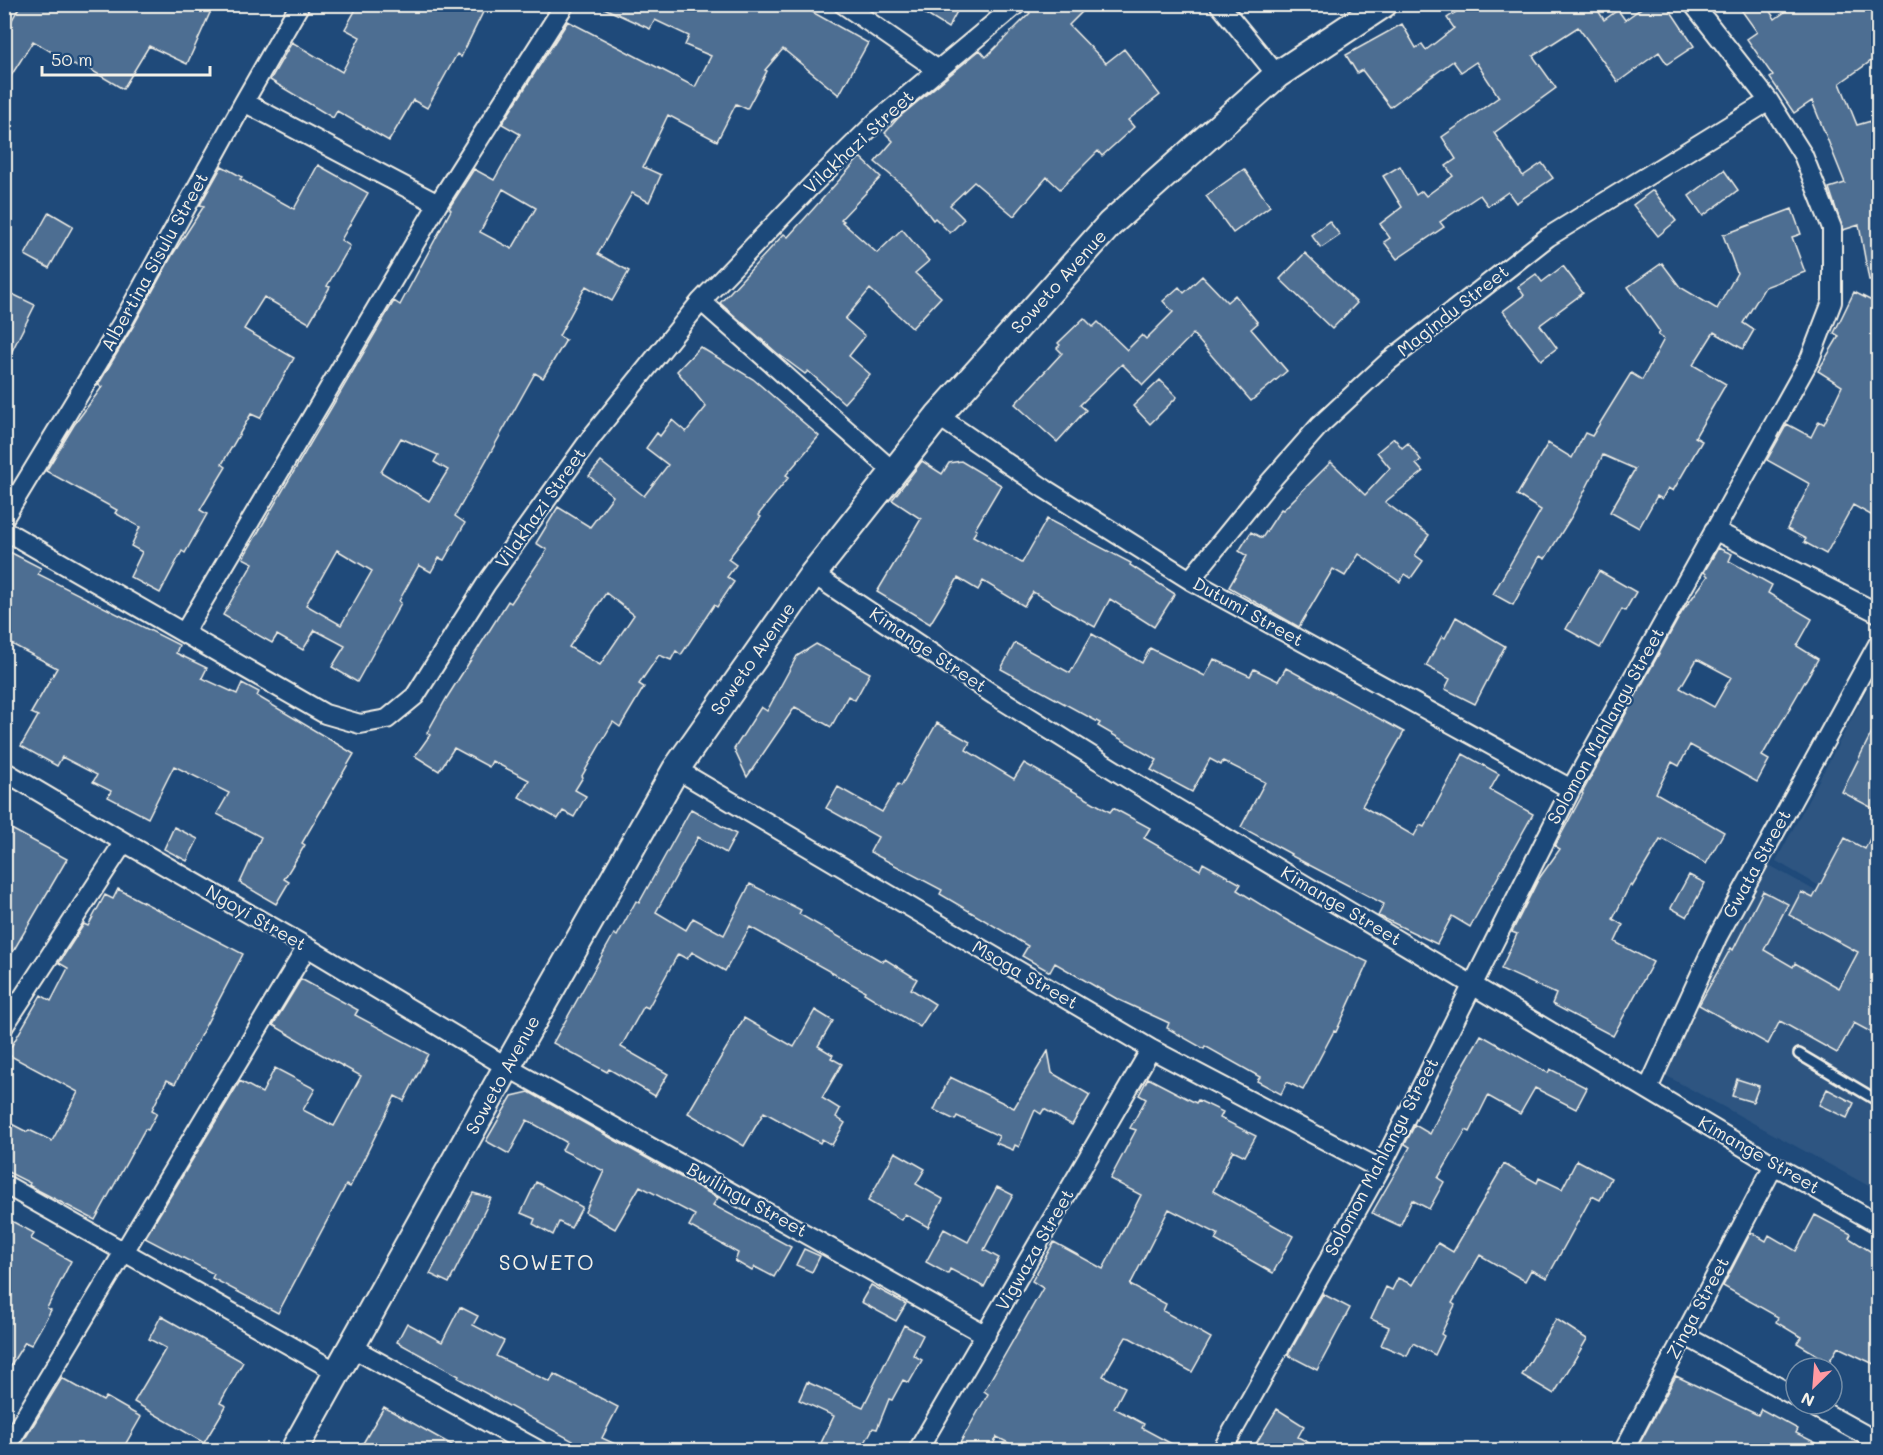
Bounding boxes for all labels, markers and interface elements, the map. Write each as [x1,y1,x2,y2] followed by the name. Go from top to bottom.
[42,39,210,77] scale bar
[51,47,93,71] text: 50 m
[798,84,919,199] street label: Vilakhazi Street
[95,168,213,355] street label: Albertina Sisulu Street
[1005,224,1112,339] street label: Soweto Avenue
[1391,259,1513,361] street label: Magindu Street
[490,442,591,573] street label: Vilakhazi Street
[1189,571,1308,651] street label: Dutumi Street
[704,597,800,720] street label: Soweto Avenue
[865,601,992,697] street label: Kimange Street
[1541,623,1669,828] street label: Solomon Mahlangu Street
[1716,805,1796,922] street label: Gwata Street
[1277,860,1406,951] street label: Kimange Street
[202,879,311,956] street label: Ngoyi Street
[968,934,1083,1014] street label: Msoga Street
[459,1011,545,1138] street label: Soweto Avenue
[1319,1053,1444,1260] street label: Solomon Mahlangu Street
[1694,1110,1825,1199] street label: Kimange Street
[683,1156,812,1242] street label: Bwilingu Street
[989,1184,1079,1315] street label: Vigwaza Street
[499,1248,595,1275] district label: SOWETO
[1660,1252,1734,1363] street label: Zinga Street
[1784,1356,1844,1416] north arrow
[1798,1388,1817,1412] text: N

